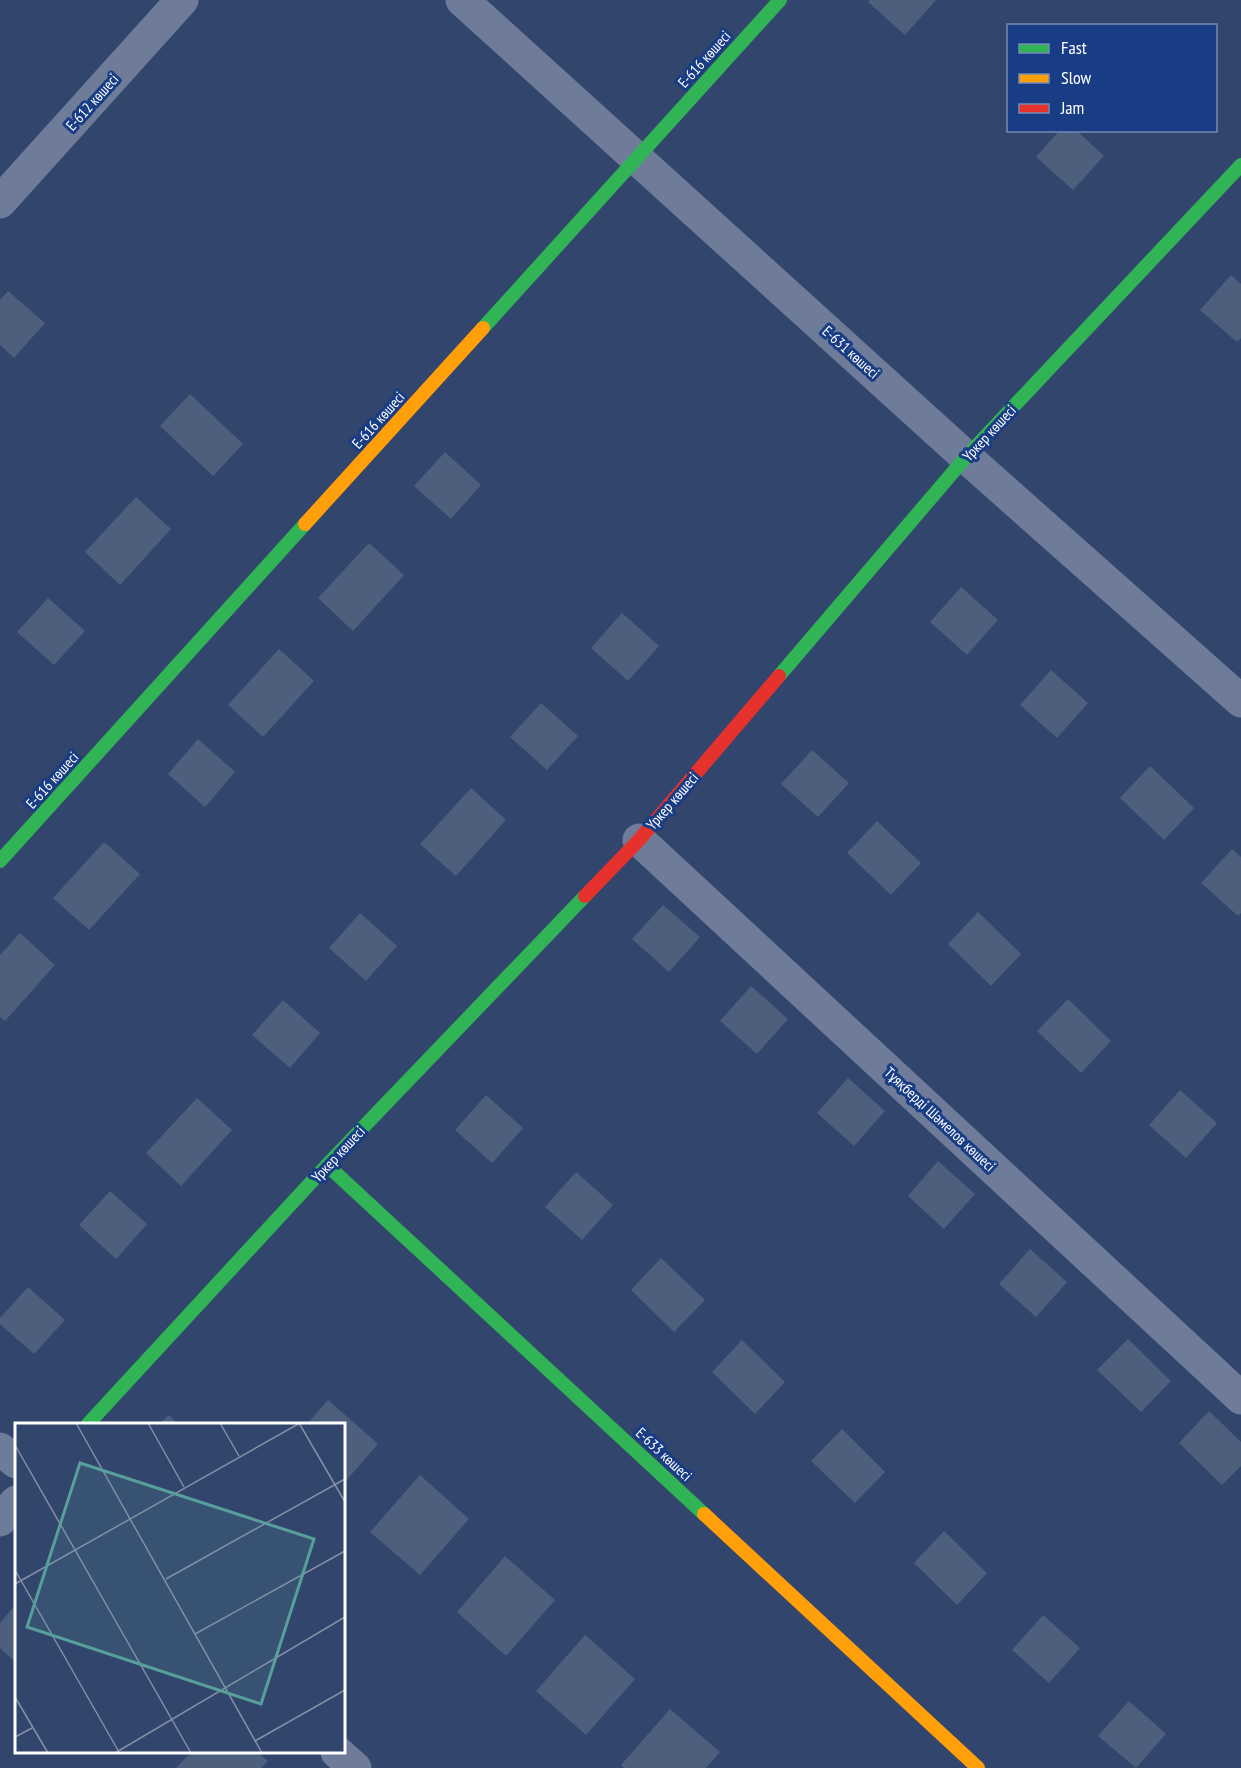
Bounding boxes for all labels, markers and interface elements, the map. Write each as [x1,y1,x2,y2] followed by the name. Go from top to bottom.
[1007,24,1217,132] legend
[674,27,734,91] street label: Е-616 көшесі
[1061,36,1087,59] text: Fast
[1061,66,1092,89] text: Slow
[62,70,122,134] street label: Е-612 көшесі
[1060,96,1084,119] text: Jam
[819,322,883,382] street label: Е-631 көшесі
[348,388,408,452] street label: Е-616 көшесі
[958,401,1020,465] street label: Үркер көшесі
[22,748,82,812] street label: Е-616 көшесі
[642,768,702,834] street label: Үркер көшесі
[881,1063,999,1175] street label: Тұяқберді Шәмелов көшесі
[307,1122,369,1186] street label: Үркер көшесі
[15,1423,345,1753] inset map
[632,1423,696,1485] street label: Е-633 көшесі

